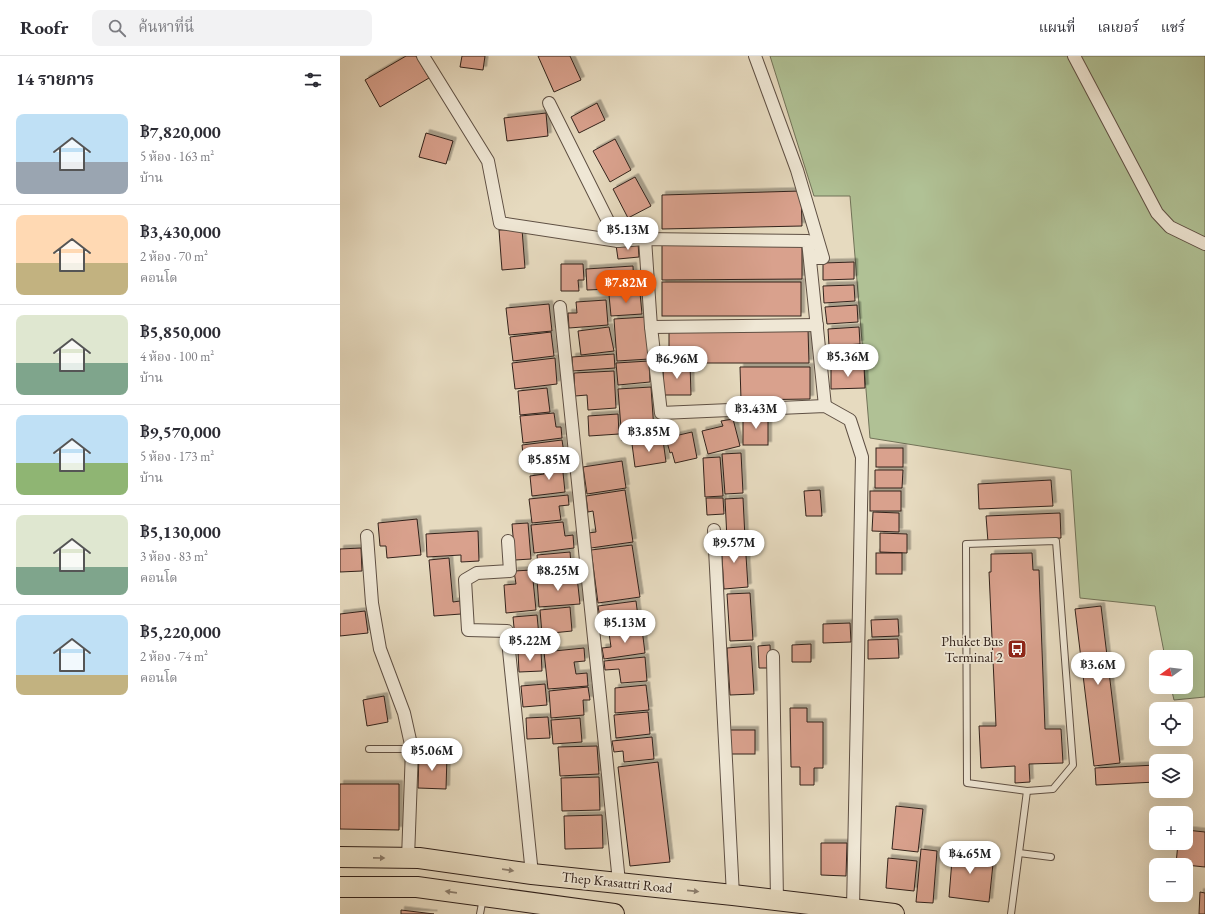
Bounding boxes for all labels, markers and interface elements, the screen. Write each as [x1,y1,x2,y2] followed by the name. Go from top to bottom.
[92,10,372,46] search box
[20,15,68,40] text: Roofr
[106,17,128,39] icon: search
[138,17,194,36] text: ค้นหาที่นี่
[1039,18,1075,36] text: แผนที่
[1097,18,1139,36] text: เลเยอร์
[1161,18,1185,36] text: แชร์
[16,68,94,90] text: 14 รายการ
[302,69,324,91] icon: filters
[140,121,221,143] text: ฿7,820,000
[48,130,96,178] icon: home
[140,148,214,165] text: 5 ห้อง · 163 m²
[140,169,163,186] text: บ้าน
[595,217,661,251] pin: ฿5.13M
[140,221,221,243] text: ฿3,430,000
[606,221,650,238] text: ฿5.13M
[48,231,96,279] icon: home
[140,248,208,265] text: 2 ห้อง · 70 m²
[140,269,178,286] text: คอนโด
[593,270,659,304] pin: ฿7.82M
[604,274,648,291] text: ฿7.82M
[140,321,221,343] text: ฿5,850,000
[48,331,96,379] icon: home
[815,344,881,378] pin: ฿5.36M
[644,346,710,380] pin: ฿6.96M
[140,348,214,365] text: 4 ห้อง · 100 m²
[826,348,870,365] text: ฿5.36M
[655,350,699,367] text: ฿6.96M
[140,369,163,386] text: บ้าน
[723,396,789,430] pin: ฿3.43M
[734,400,778,417] text: ฿3.43M
[616,419,682,453] pin: ฿3.85M
[140,421,221,443] text: ฿9,570,000
[627,423,671,440] text: ฿3.85M
[48,431,96,479] icon: home
[516,447,582,481] pin: ฿5.85M
[140,448,214,465] text: 5 ห้อง · 173 m²
[527,451,571,468] text: ฿5.85M
[140,469,163,486] text: บ้าน
[140,521,221,543] text: ฿5,130,000
[701,530,767,564] pin: ฿9.57M
[48,531,96,579] icon: home
[712,534,756,551] text: ฿9.57M
[140,548,208,565] text: 3 ห้อง · 83 m²
[525,558,591,592] pin: ฿8.25M
[536,562,580,579] text: ฿8.25M
[140,569,178,586] text: คอนโด
[592,610,658,644] pin: ฿5.13M
[603,614,647,631] text: ฿5.13M
[140,621,221,643] text: ฿5,220,000
[497,628,563,662] pin: ฿5.22M
[48,631,96,679] icon: home
[508,632,552,649] text: ฿5.22M
[941,632,1003,666] place label: Phuket Bus Terminal 2
[1006,638,1028,660] bus stop icon: Phuket Bus Terminal 2
[140,648,208,665] text: 2 ห้อง · 74 m²
[1149,650,1193,694] north arrow
[1149,650,1193,902] map controls
[1070,652,1126,686] pin: ฿3.6M
[1080,656,1116,673] text: ฿3.6M
[140,669,178,686] text: คอนโด
[1149,702,1193,746] button: locate
[399,738,465,772] pin: ฿5.06M
[410,742,454,759] text: ฿5.06M
[1149,754,1193,798] button: layers
[1149,806,1193,850] button: +
[937,841,1003,875] pin: ฿4.65M
[948,845,992,862] text: ฿4.65M
[373,855,386,861] one-way arrow
[1149,858,1193,902] button: −
[502,867,514,873] one-way arrow
[561,867,674,897] street label: Thep Krasattri Road
[687,887,699,894] one-way arrow
[445,889,457,895] one-way arrow

